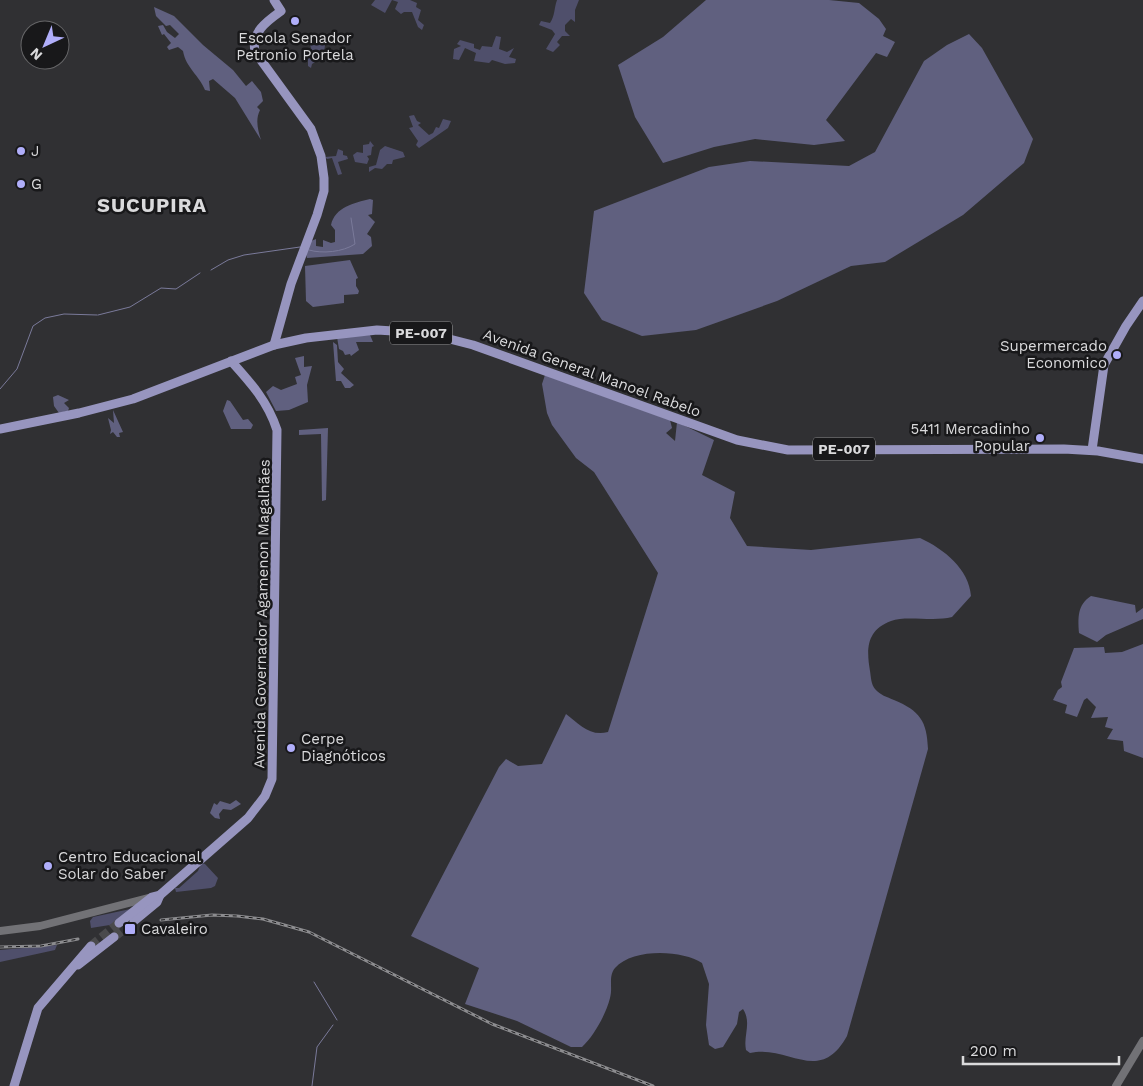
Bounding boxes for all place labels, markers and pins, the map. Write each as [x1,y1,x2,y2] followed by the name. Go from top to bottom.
[289,15,301,27] marker: Escola Senador Petronio Portela
[236,29,354,64] place label: Escola Senador Petronio Portela
[31,142,40,160] place label: J
[15,145,27,157] marker: J
[31,175,42,193] place label: G
[15,178,27,190] marker: G
[1000,337,1107,372] place label: Supermercado Economico
[1111,349,1123,361] marker: Supermercado Economico
[910,420,1030,455] place label: 5411 Mercadinho Popular
[1034,432,1046,444] marker: 5411 Mercadinho Popular
[301,730,386,765] place label: Cerpe Diagnóticos
[285,742,297,754] marker: Cerpe Diagnóticos
[58,848,201,883] place label: Centro Educacional Solar do Saber
[42,860,54,872] marker: Centro Educacional Solar do Saber
[141,920,208,938] place label: Cavaleiro
[123,922,137,936] marker: Cavaleiro

